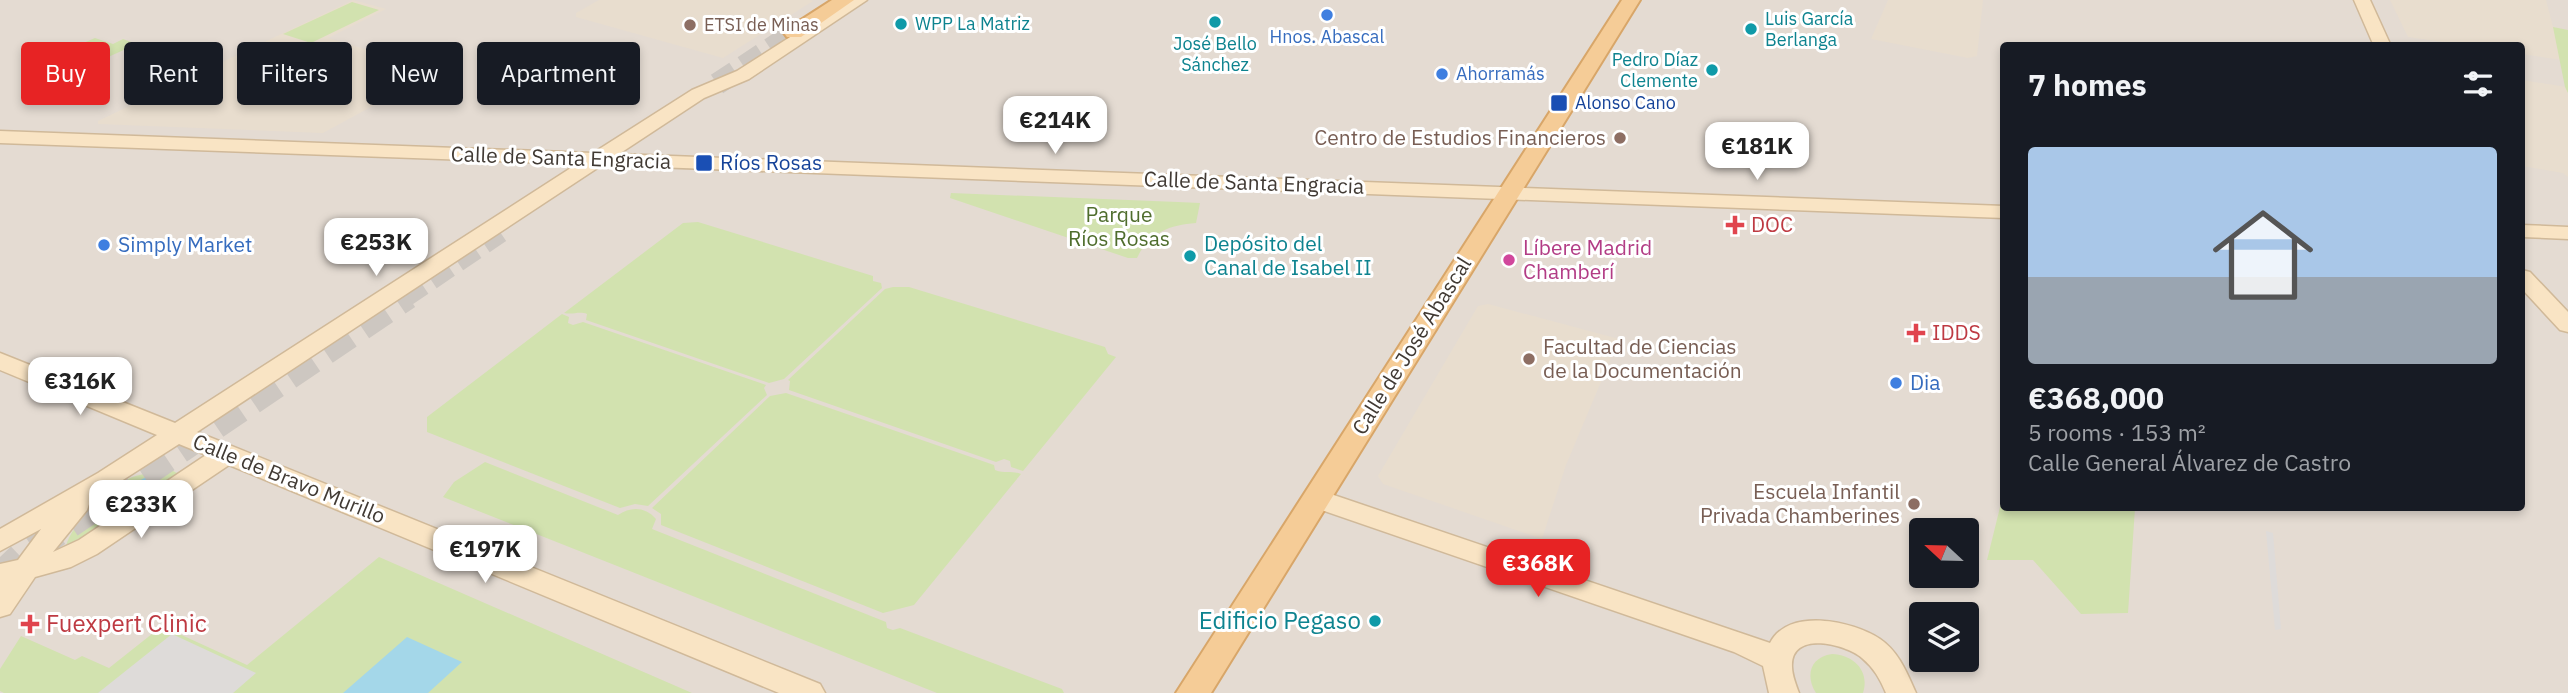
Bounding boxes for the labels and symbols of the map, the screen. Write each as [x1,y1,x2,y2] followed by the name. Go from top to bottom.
[1319,7,1335,23] marker: Hnos. Abascal
[1765,7,1854,51] place label: Luis García Berlanga
[915,12,1030,35] place label: WPP La Matriz
[704,13,819,36] place label: ETSI de Minas
[1207,14,1223,30] marker: José Bello Sánchez
[893,16,909,32] marker: WPP La Matriz
[682,17,698,33] marker: ETSI de Minas
[1743,21,1759,37] marker: Luis García Berlanga
[1270,25,1384,48] place label: Hnos. Abascal
[1173,32,1257,76] place label: José Bello Sánchez
[1612,48,1698,92] place label: Pedro Díaz Clemente
[1456,62,1545,85] place label: Ahorramás
[1704,62,1720,78] marker: Pedro Díaz Clemente
[1434,66,1450,82] marker: Ahorramás
[1575,91,1676,114] place label: Alonso Cano
[1549,93,1569,113] marker: Alonso Cano
[1006,96,1104,156] pin: €214K
[1708,122,1806,182] pin: €181K
[1314,123,1606,151] place label: Centro de Estudios Financieros
[1612,130,1628,146] marker: Centro de Estudios Financieros
[450,139,672,175] street label: Calle de Santa Engracia
[720,148,822,176] place label: Ríos Rosas
[694,153,714,173] marker: Ríos Rosas
[1143,164,1365,200] street label: Calle de Santa Engracia
[1068,200,1170,252] park label: Parque Ríos Rosas
[1751,210,1793,238] place label: DOC
[1725,215,1745,235] marker: DOC
[327,218,425,278] pin: €253K
[1204,229,1372,281] place label: Depósito del Canal de Isabel II
[118,230,252,258] place label: Simply Market
[1523,233,1652,285] place label: Líbere Madrid Chamberí
[96,237,112,253] marker: Simply Market
[1182,248,1198,264] marker: Depósito del Canal de Isabel II
[1345,251,1477,440] street label: Calle de José Abascal
[1501,252,1517,268] marker: Líbere Madrid Chamberí
[1932,318,1981,346] place label: IDDS
[1906,323,1926,343] marker: IDDS
[1543,332,1742,384] place label: Facultad de Ciencias de la Documentación
[1521,351,1537,367] marker: Facultad de Ciencias de la Documentación
[31,358,129,417] pin: €316K
[1910,368,1941,396] place label: Dia
[1888,375,1904,391] marker: Dia
[189,427,390,529] street label: Calle de Bravo Murillo
[1700,477,1900,529] place label: Escuela Infantil Privada Chamberines
[92,480,190,540] pin: €233K
[1906,496,1922,512] marker: Escuela Infantil Privada Chamberines
[1909,518,1979,588] north arrow
[436,526,534,585] pin: €197K
[1489,540,1587,599] pin: €368K
[1199,604,1361,636] place label: Edificio Pegaso
[46,607,207,639] place label: Fuexpert Clinic
[1367,613,1383,629] marker: Edificio Pegaso
[20,614,40,634] marker: Fuexpert Clinic

